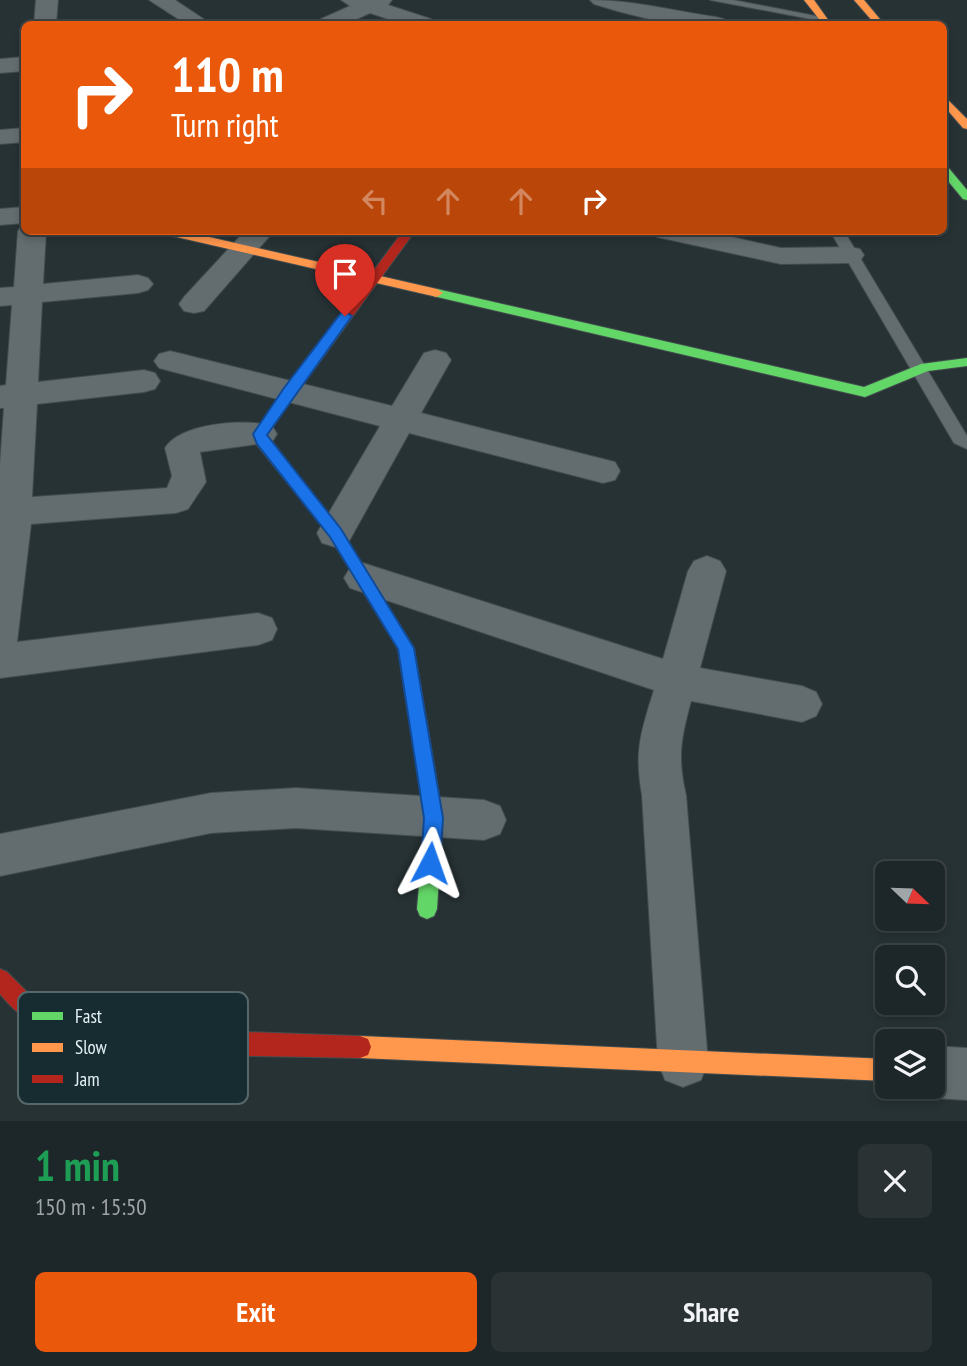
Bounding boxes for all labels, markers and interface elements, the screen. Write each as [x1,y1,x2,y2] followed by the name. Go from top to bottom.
[171,42,284,106] text: 110 m
[56,49,147,140] icon: right
[171,104,279,146] text: Turn right
[356,182,394,220] icon: left
[429,182,467,220] icon: ahead
[502,182,540,220] icon: ahead
[575,182,613,220] icon: right
[315,244,375,316] pin
[326,255,364,293] icon: arrive
[393,826,467,900] position arrow
[875,861,945,931] north arrow
[875,861,945,1099] map controls
[875,945,945,1015] button: search
[18,992,248,1104] legend
[75,1004,103,1028] text: Fast
[875,1029,945,1099] button: layers
[75,1035,108,1059] text: Slow
[74,1067,100,1091] text: Jam
[35,1138,120,1193] text: 1 min
[858,1144,932,1218] button: close
[35,1192,147,1221] text: 150 m · 15:50
[35,1272,477,1352] button: Exit
[491,1272,932,1352] button: Share

